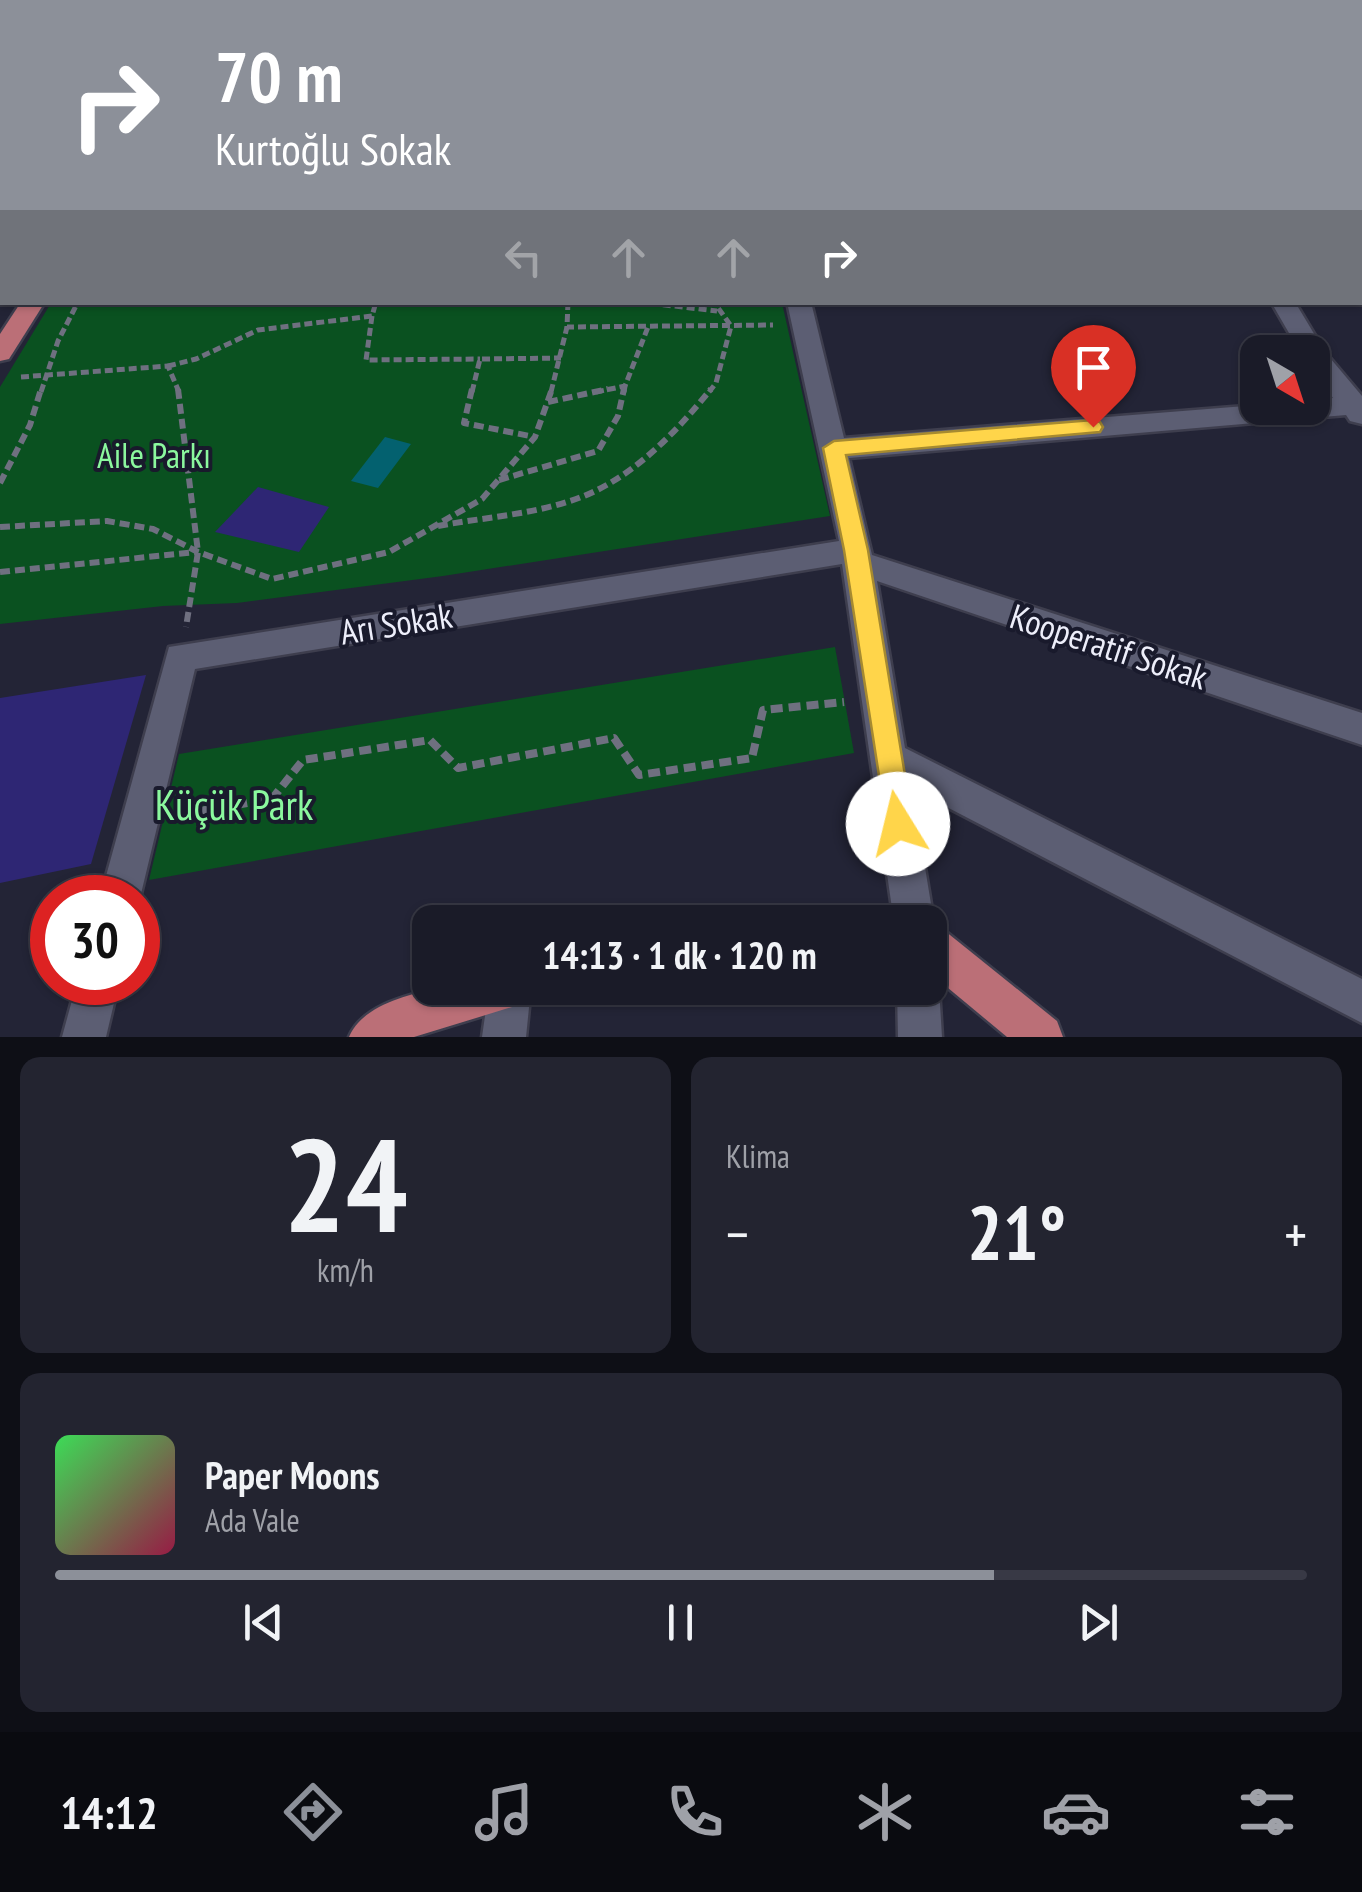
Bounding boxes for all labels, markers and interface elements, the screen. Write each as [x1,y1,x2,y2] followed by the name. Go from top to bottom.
[215,31,343,121] text: 70 m
[50,40,180,170] icon: right
[215,119,451,177] text: Kurtoğlu Sokak
[496,230,551,285] icon: left
[601,230,656,285] icon: ahead
[706,230,761,285] icon: ahead
[811,230,866,285] icon: right
[1051,325,1136,428] pin
[1240,335,1330,425] north arrow
[1240,335,1330,425] map controls
[1066,340,1121,395] icon: arrive
[97,432,211,478] park label: Aile Parkı
[337,591,456,655] street label: Arı Sokak
[1005,593,1214,700] street label: Kooperatif Sokak
[846,772,950,876] position arrow
[155,777,313,832] park label: Küçük Park
[30,875,160,1005] speed limit sign: 30
[542,930,817,979] text: 14:13 · 1 dk · 120 m
[283,1100,408,1268] text: 24
[726,1135,790,1177] text: Klima
[967,1184,1066,1281] text: 21°
[726,1198,749,1269] text: −
[1284,1198,1307,1269] text: +
[317,1249,374,1291] text: km/h
[205,1450,380,1499] text: Paper Moons
[205,1499,300,1541] text: Ada Vale
[236,1595,291,1650] icon: previous
[653,1595,708,1650] icon: pause
[1071,1595,1126,1650] icon: next
[278,1777,348,1847] icon: directions
[469,1777,539,1847] icon: music
[660,1777,730,1847] icon: phone
[850,1777,920,1847] icon: climate
[1041,1777,1111,1847] icon: car
[1232,1777,1302,1847] icon: filters
[60,1783,158,1841] text: 14:12

